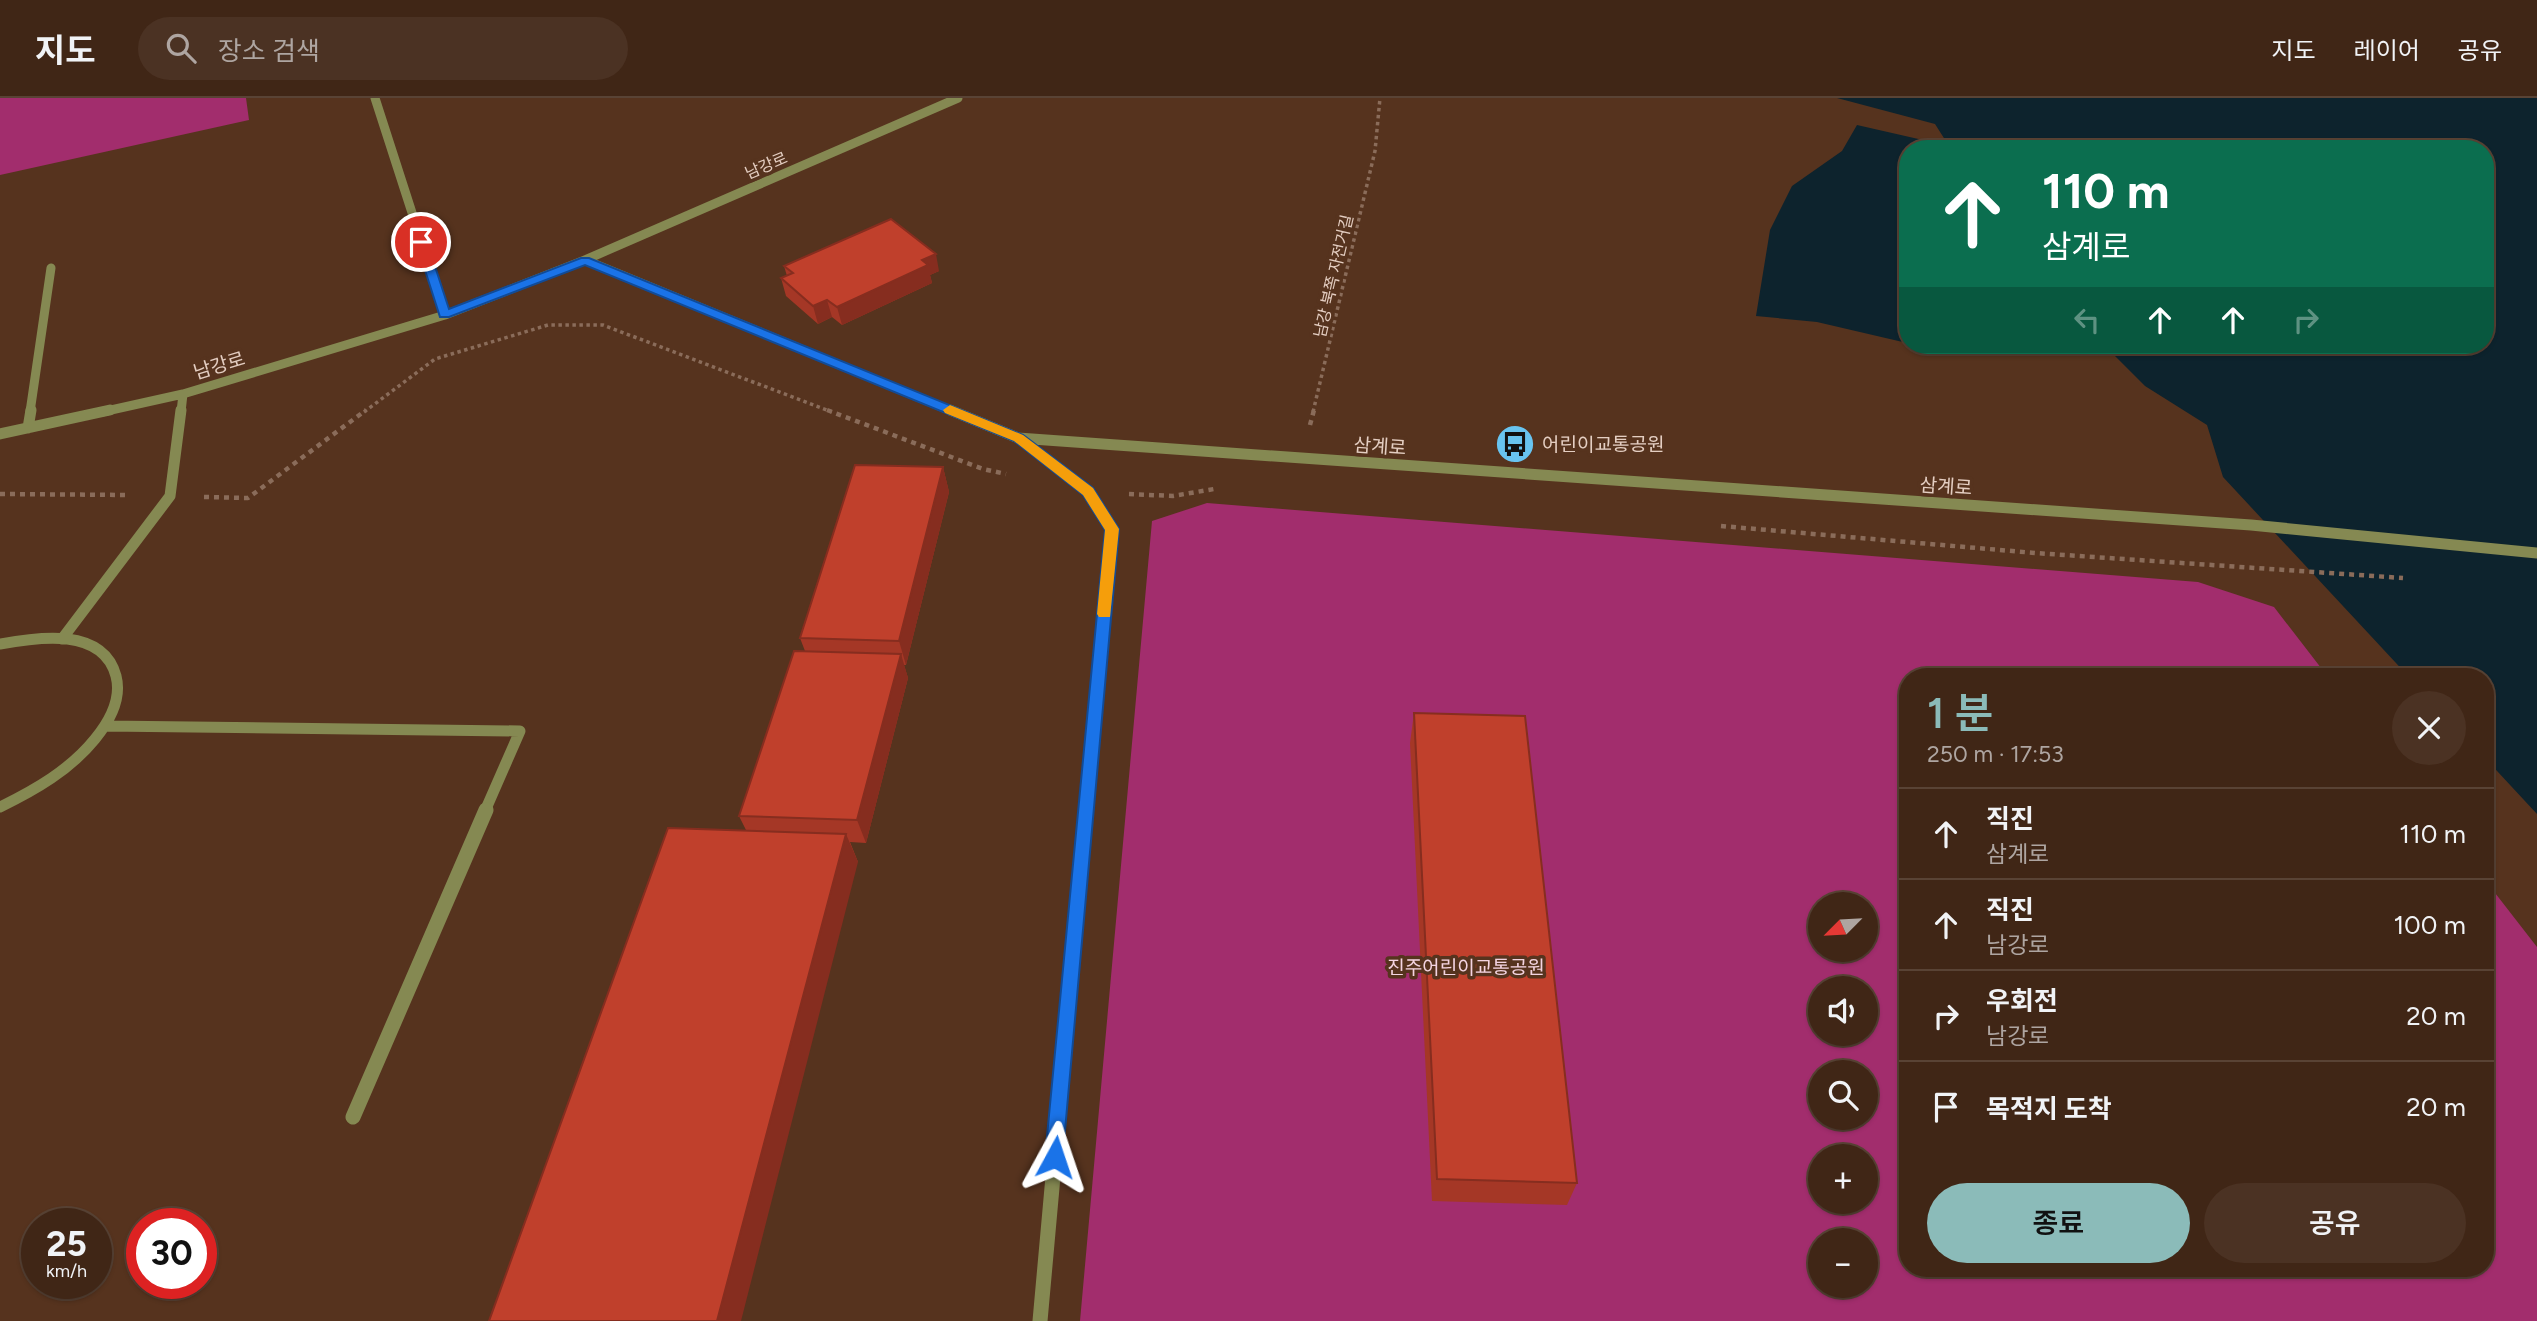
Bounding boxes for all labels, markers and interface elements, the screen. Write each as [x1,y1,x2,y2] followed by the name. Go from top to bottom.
[138,17,628,80] search box
[162,29,200,67] icon: search
[35,31,96,70] text: 지도
[218,35,320,67] text: 장소 검색
[2271,36,2316,65] text: 지도
[2354,36,2420,65] text: 레이어
[2458,36,2502,65] text: 공유
[742,148,790,183] street label: 남강로
[2042,161,2170,220] text: 110 m
[1927,168,2018,259] icon: ahead
[391,212,451,272] pin
[1310,213,1357,339] street label: 남강 북쪽 자전거길
[402,223,440,261] icon: arrive
[2042,228,2130,266] text: 삼계로
[2068,301,2106,339] icon: left
[2141,301,2179,339] icon: ahead
[2214,301,2252,339] icon: ahead
[2287,301,2325,339] icon: right
[191,347,248,384] street label: 남강로
[1494,423,1536,465] bus stop icon: 어린이교통공원
[1353,433,1407,460] street label: 삼계로
[1542,433,1664,456] place label: 어린이교통공원
[1919,473,1973,500] street label: 삼계로
[1927,688,1993,739] text: 1 분
[2392,691,2466,765] button: close
[1927,740,2064,768] text: 250 m · 17:53
[1986,803,2034,835] text: 직진
[1927,815,1965,853] icon: ahead
[2399,818,2466,850] text: 110 m
[1986,840,2049,868] text: 삼계로
[1808,892,1878,962] north arrow
[1808,892,1878,1298] map controls
[1986,894,2034,926] text: 직진
[1927,906,1965,944] icon: ahead
[2393,909,2466,941] text: 100 m
[1986,931,2049,959] text: 남강로
[1387,956,1545,979] park label: 진주어린이교통공원
[1808,976,1878,1046] button: sound
[1986,985,2058,1017] text: 우회전
[1927,997,1965,1035] icon: right
[2406,1000,2466,1032] text: 20 m
[1986,1022,2049,1050] text: 남강로
[1808,1060,1878,1130] button: search
[1927,1088,1965,1126] icon: arrive
[2406,1091,2466,1123] text: 20 m
[1986,1093,2112,1125] text: 목적지 도착
[1018,1120,1092,1194] position arrow
[1808,1144,1878,1214] button: +
[1927,1183,2190,1263] button: 종료
[2204,1183,2466,1263] button: 공유
[126,1208,217,1299] speed limit sign: 30
[46,1223,87,1265] text: 25
[1808,1228,1878,1298] button: −
[46,1260,87,1282] text: km/h

